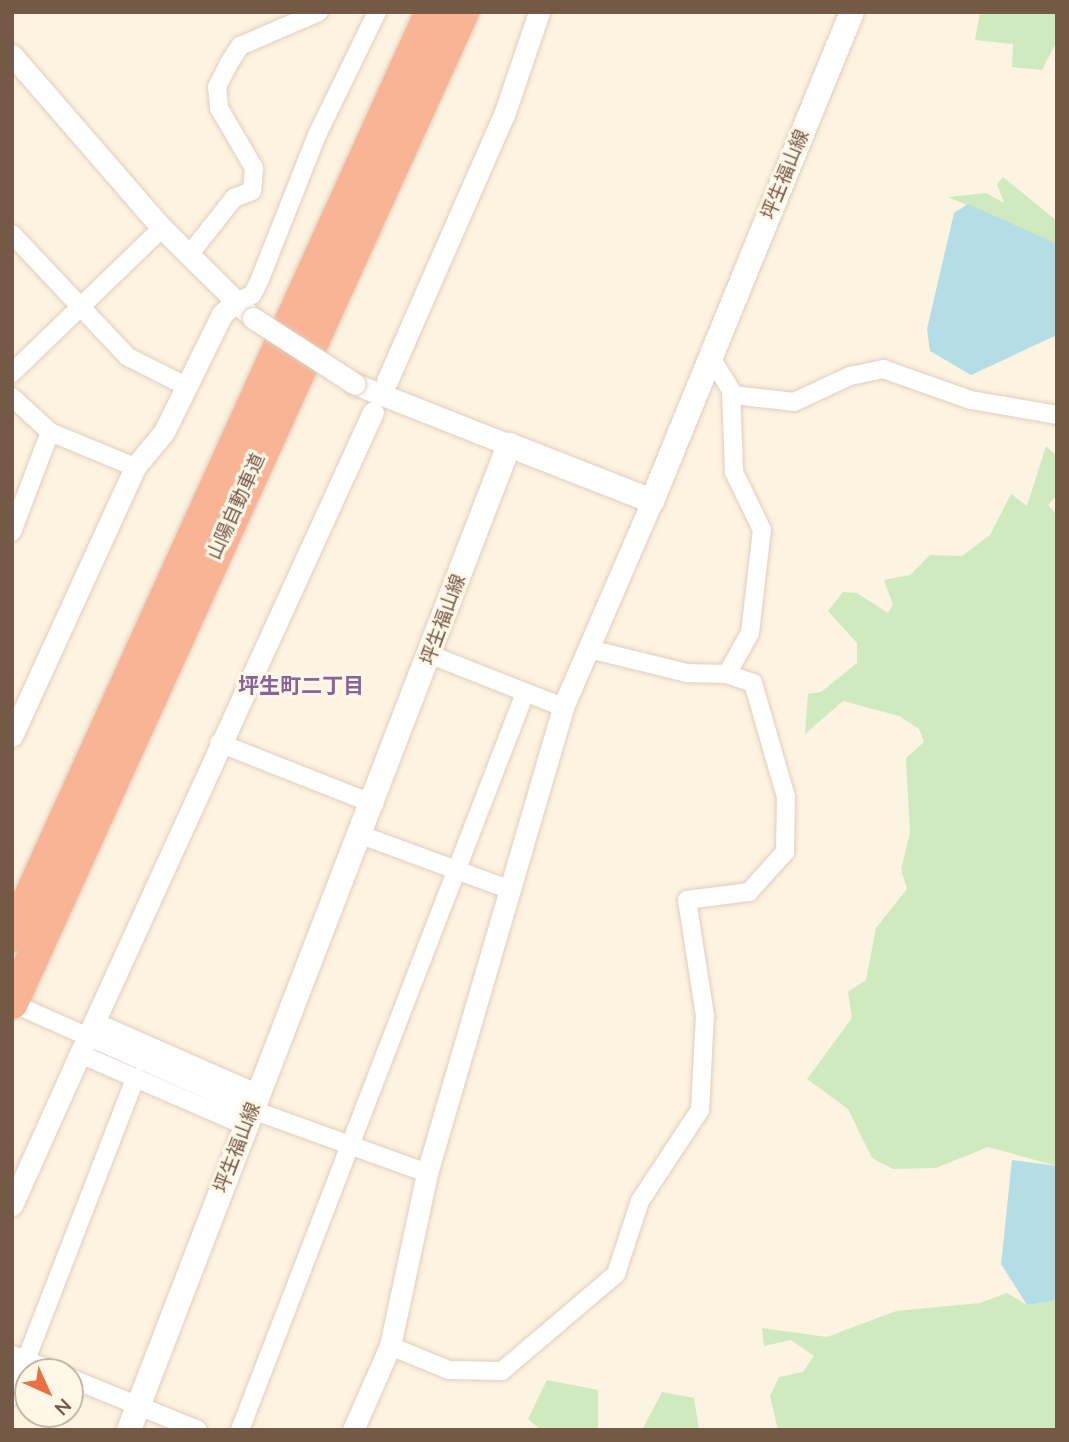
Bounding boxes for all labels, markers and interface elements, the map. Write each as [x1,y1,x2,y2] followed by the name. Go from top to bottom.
[758,127,814,223] street label: 坪生福山線
[203,450,271,564] street label: 山陽自動車道
[417,571,471,669] street label: 坪生福山線
[238,673,364,699] district label: 坪生町二丁目
[210,1100,266,1196] street label: 坪生福山線
[14,1358,84,1428] north arrow
[48,1392,77,1421] text: N

